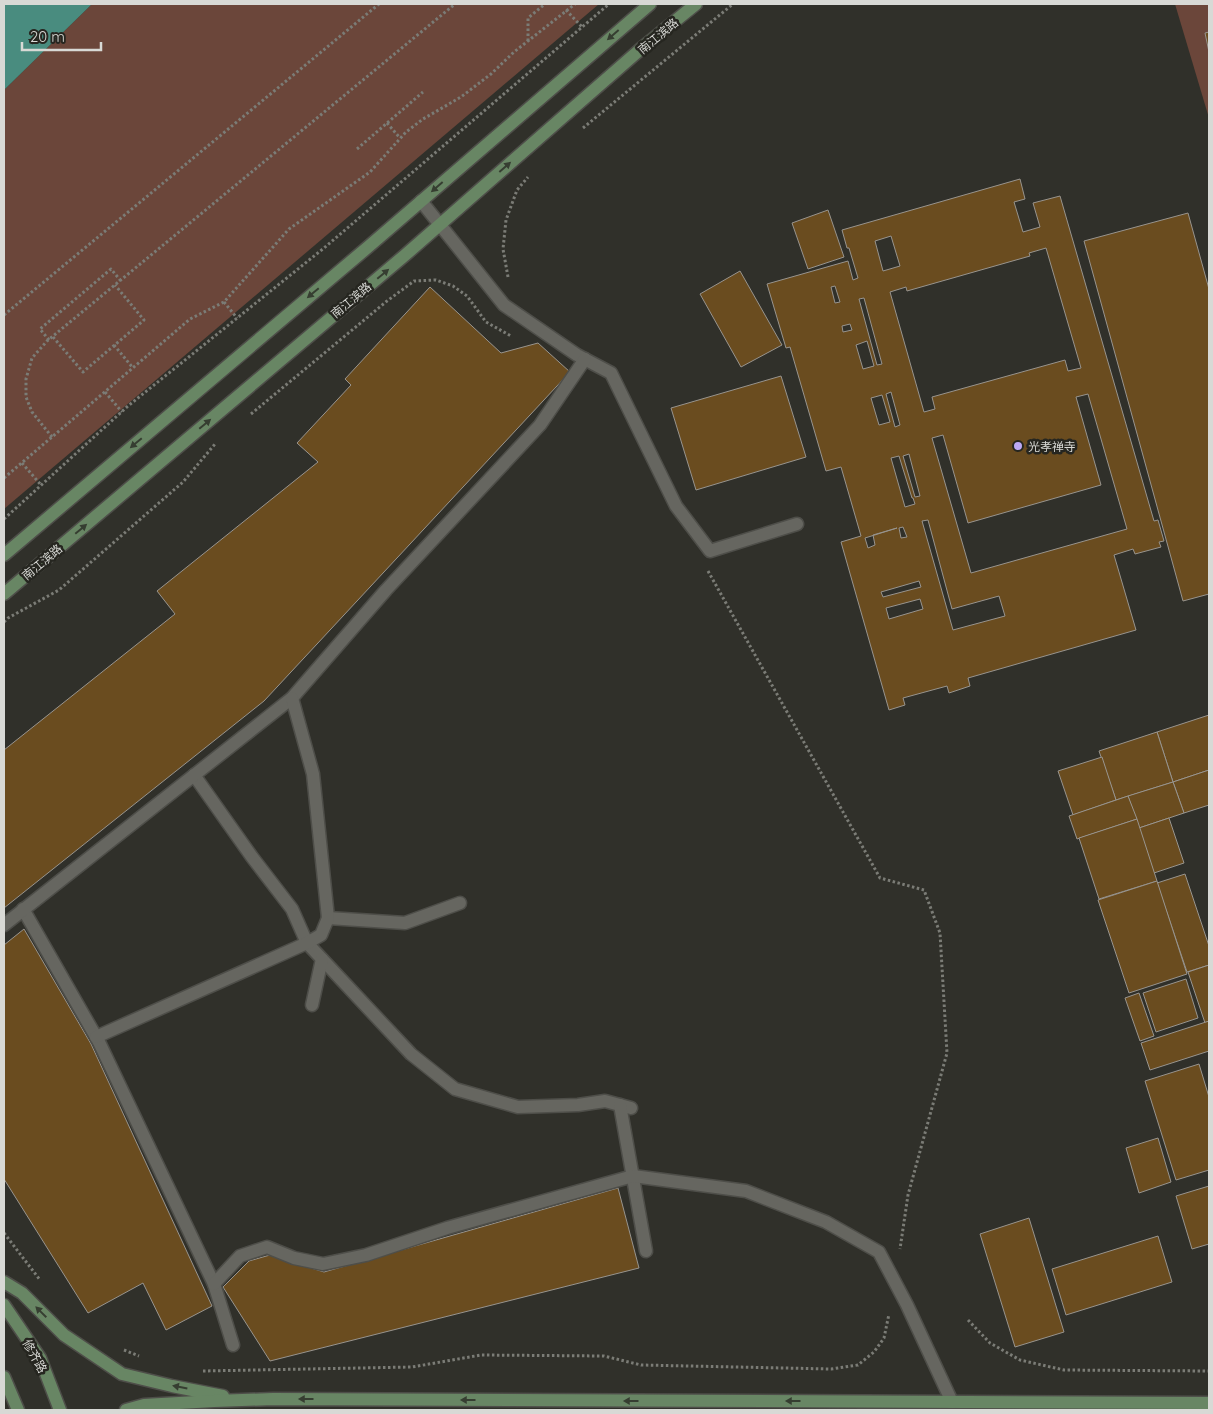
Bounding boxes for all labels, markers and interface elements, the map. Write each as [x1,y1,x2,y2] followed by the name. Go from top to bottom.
[635,15,681,57] street label: 南江滨路
[22,20,101,52] scale bar
[30,27,65,46] text: 20 m
[607,30,620,41] one-way arrow
[499,161,511,173] one-way arrow
[431,181,443,192] one-way arrow
[376,268,389,279] one-way arrow
[328,279,374,321] street label: 南江滨路
[307,287,320,298] one-way arrow
[198,418,211,429] one-way arrow
[130,437,142,448] one-way arrow
[1028,439,1076,454] place label: 光孝禅寺
[1012,440,1024,452] marker: 光孝禅寺
[74,523,87,534] one-way arrow
[19,541,65,583] street label: 南江滨路
[35,1306,47,1318] one-way arrow
[20,1337,50,1375] street label: 修齐路
[172,1383,188,1391] one-way arrow
[297,1395,313,1403] one-way arrow
[460,1396,476,1404] one-way arrow
[622,1397,638,1405] one-way arrow
[785,1397,801,1405] one-way arrow

